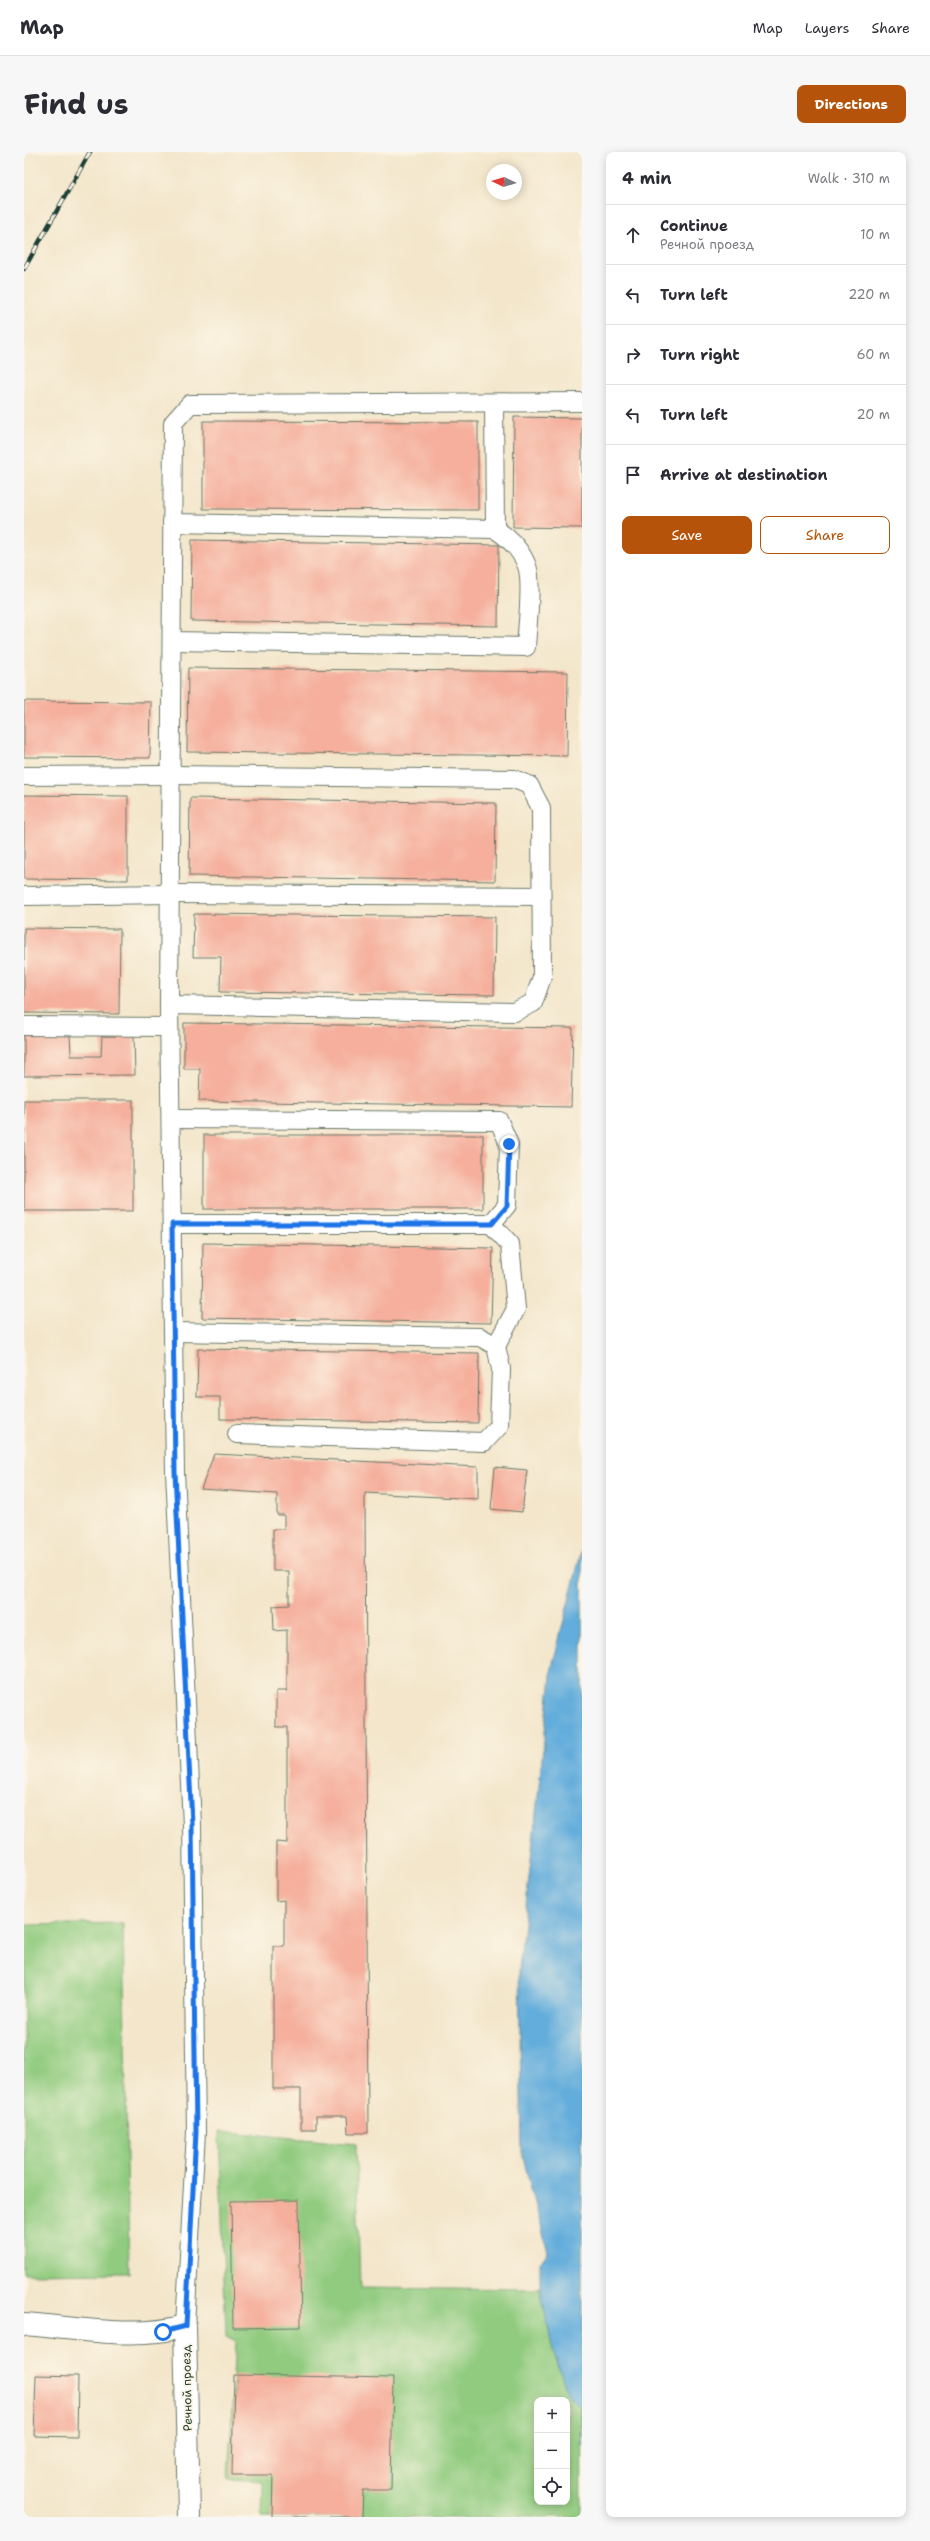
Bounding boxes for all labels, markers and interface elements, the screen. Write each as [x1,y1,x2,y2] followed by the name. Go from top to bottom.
[20,15,64,40] text: Map
[753,19,783,37] text: Map
[805,19,849,37] text: Layers
[871,19,910,37] text: Share
[24,85,129,123] text: Find us
[797,85,906,123] button: Directions
[486,164,522,200] north arrow
[622,167,672,189] text: 4 min
[808,170,890,187] text: Walk · 310 m
[660,216,728,236] text: Continue
[622,224,644,246] icon: ahead
[860,226,890,243] text: 10 m
[660,236,754,253] text: Речной проезд
[622,284,644,306] icon: left
[660,285,728,305] text: Turn left
[848,286,890,303] text: 220 m
[622,344,644,366] icon: right
[660,345,740,365] text: Turn right
[857,346,890,363] text: 60 m
[622,404,644,426] icon: left
[660,405,728,425] text: Turn left
[857,406,890,423] text: 20 m
[622,464,644,486] icon: arrive
[660,465,828,485] text: Arrive at destination
[622,516,752,554] button: Save
[760,516,890,554] button: Share
[500,1135,518,1153] route end
[154,2323,172,2341] route start
[178,2344,196,2432] street label: Речной проезд
[534,2397,570,2505] map controls
[534,2397,570,2433] button: +
[534,2433,570,2469] button: −
[534,2469,570,2505] button: locate

